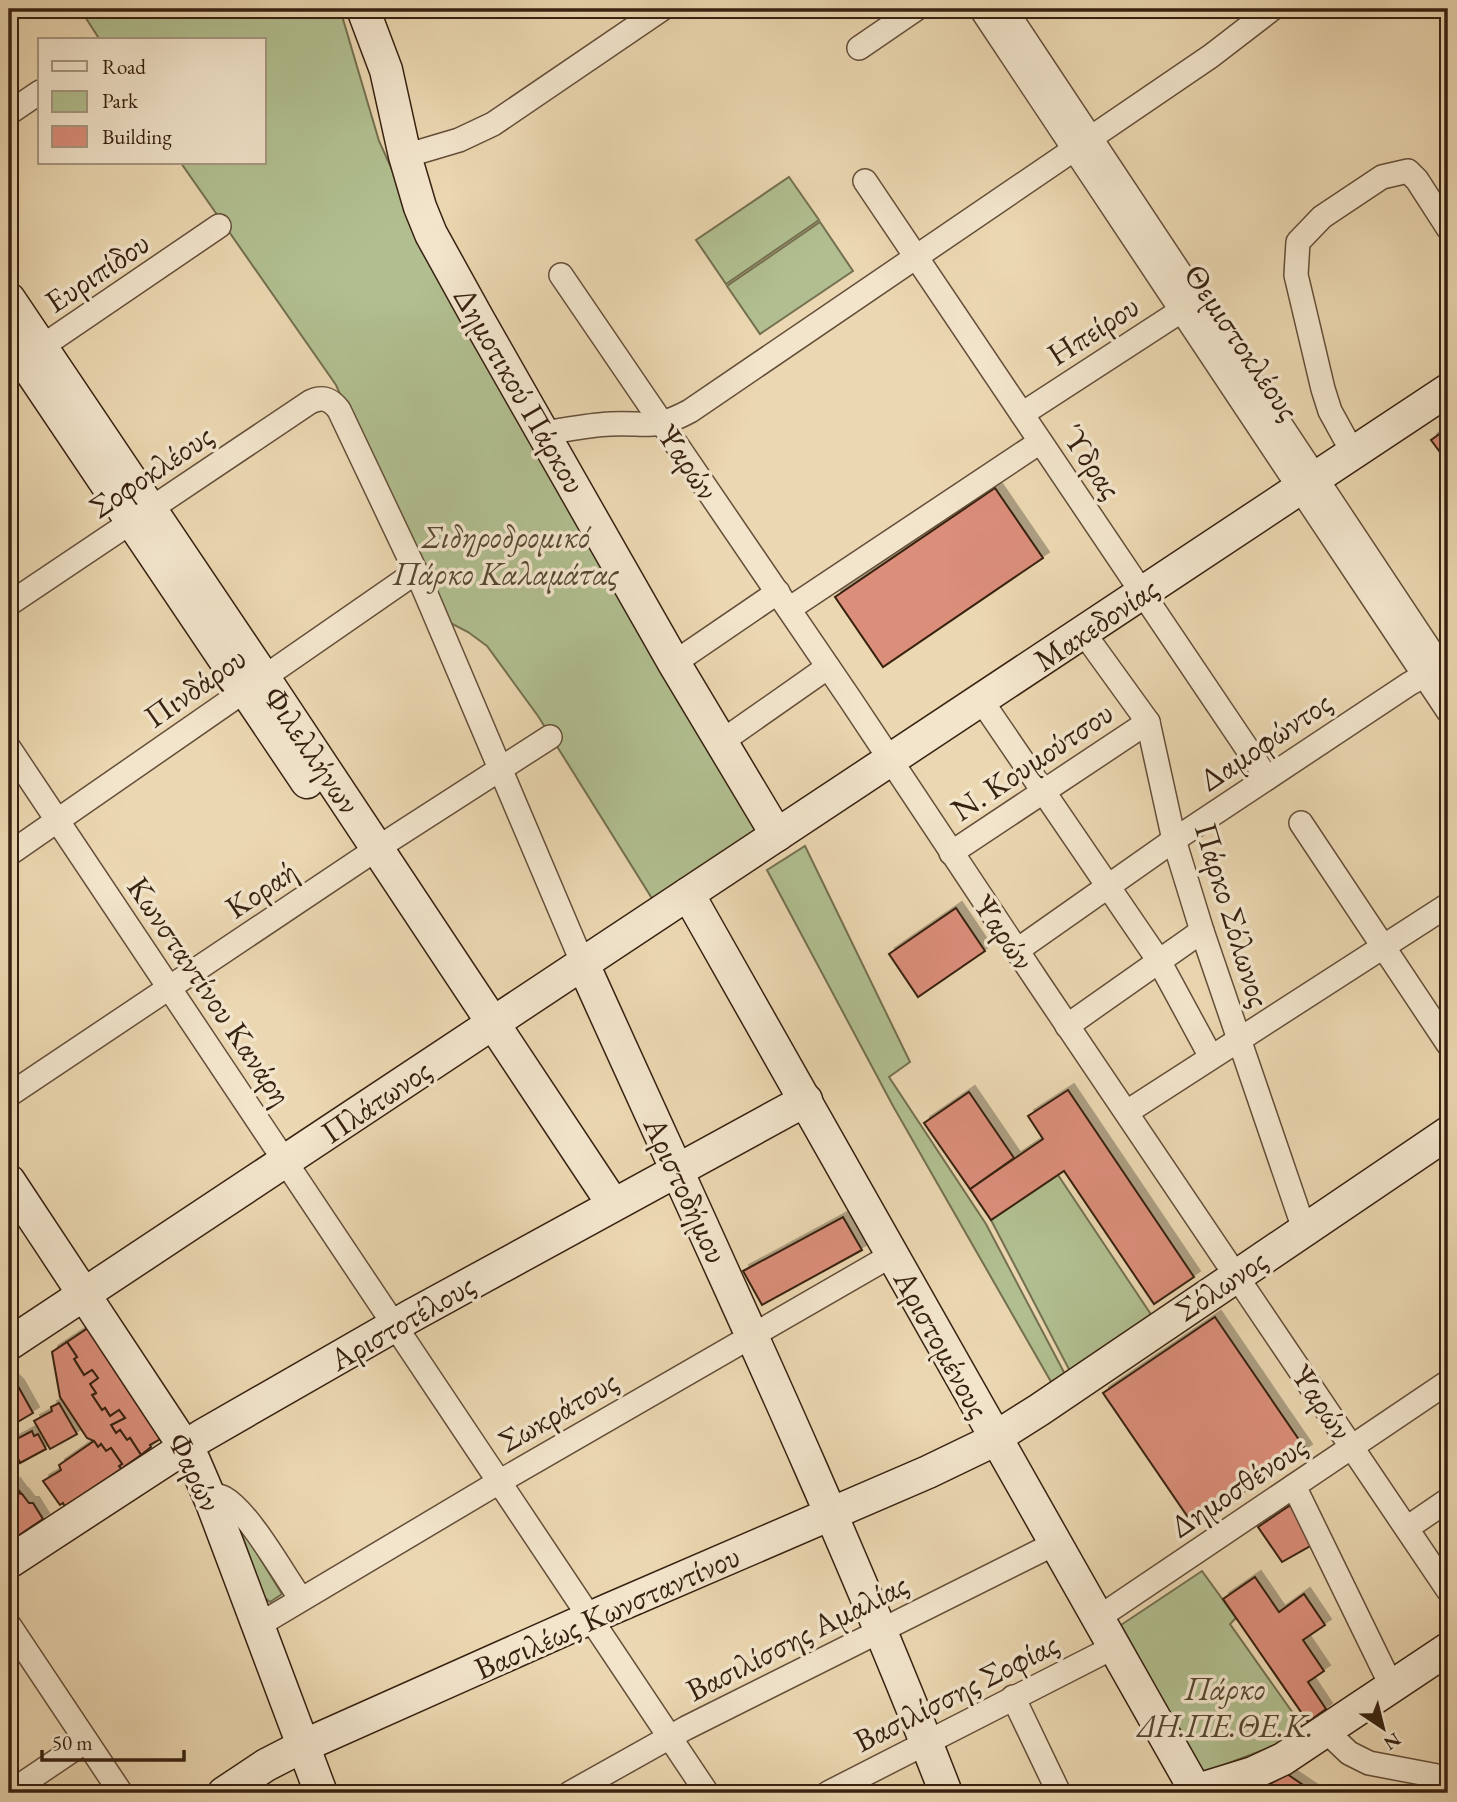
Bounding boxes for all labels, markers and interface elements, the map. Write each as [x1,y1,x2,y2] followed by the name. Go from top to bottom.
[38,38,266,164] legend
[102,53,146,80] text: Road
[102,87,139,114] text: Park
[102,123,172,150] text: Building
[37,222,157,322] street label: Ευριπίδου
[1174,256,1310,428] street label: Θεμιστοκλέους
[444,279,596,501] street label: Δημοτικού Πάρκου
[1039,285,1147,375] street label: Ηπείρου
[81,414,221,528] street label: Σοφοκλέους
[647,416,729,508] street label: Ψαρών
[1052,416,1132,507] street label: Ύδρας
[392,516,620,595] park label: Σιδηροδρομικό Πάρκο Καλαμάτας
[1026,567,1166,681] street label: Μακεδονίας
[136,637,254,737] street label: Πινδάρου
[254,678,370,822] street label: Φιλελλήνων
[1191,681,1339,801] street label: Δαμοφώντος
[943,691,1121,831] street label: Ν. Κουμούτσου
[1185,818,1281,1012] street label: Πάρκο Σόλωνος
[217,850,305,928] street label: Κοραή
[118,868,302,1114] street label: Κωνσταντίνου Κανάρη
[963,886,1045,978] street label: Ψαρών
[313,1049,439,1153] street label: Πλάτωνος
[633,1109,738,1270] street label: Αριστοδήμου
[1167,1239,1275,1331] street label: Σόλωνος
[884,1262,1000,1426] street label: Αριστομένους
[321,1264,482,1381] street label: Αριστοτέλους
[1281,1356,1363,1448] street label: Ψαρών
[491,1360,625,1462] street label: Σωκράτους
[1161,1425,1315,1547] street label: Δημοσθένους
[158,1426,232,1518] street label: Φαρών
[468,1535,746,1689] street label: Βασιλέως Κωνσταντίνου
[679,1563,915,1711] street label: Βασιλίσσης Αμαλίας
[847,1622,1065,1762] street label: Βασιλίσσης Σοφίας
[1135,1668,1314,1747] park label: Πάρκο ΔΗ.ΠΕ.ΘΕ.Κ.
[1348,1694,1418,1764] north arrow
[42,1718,184,1762] scale bar
[1378,1727,1406,1757] text: N
[52,1729,93,1756] text: 50 m

